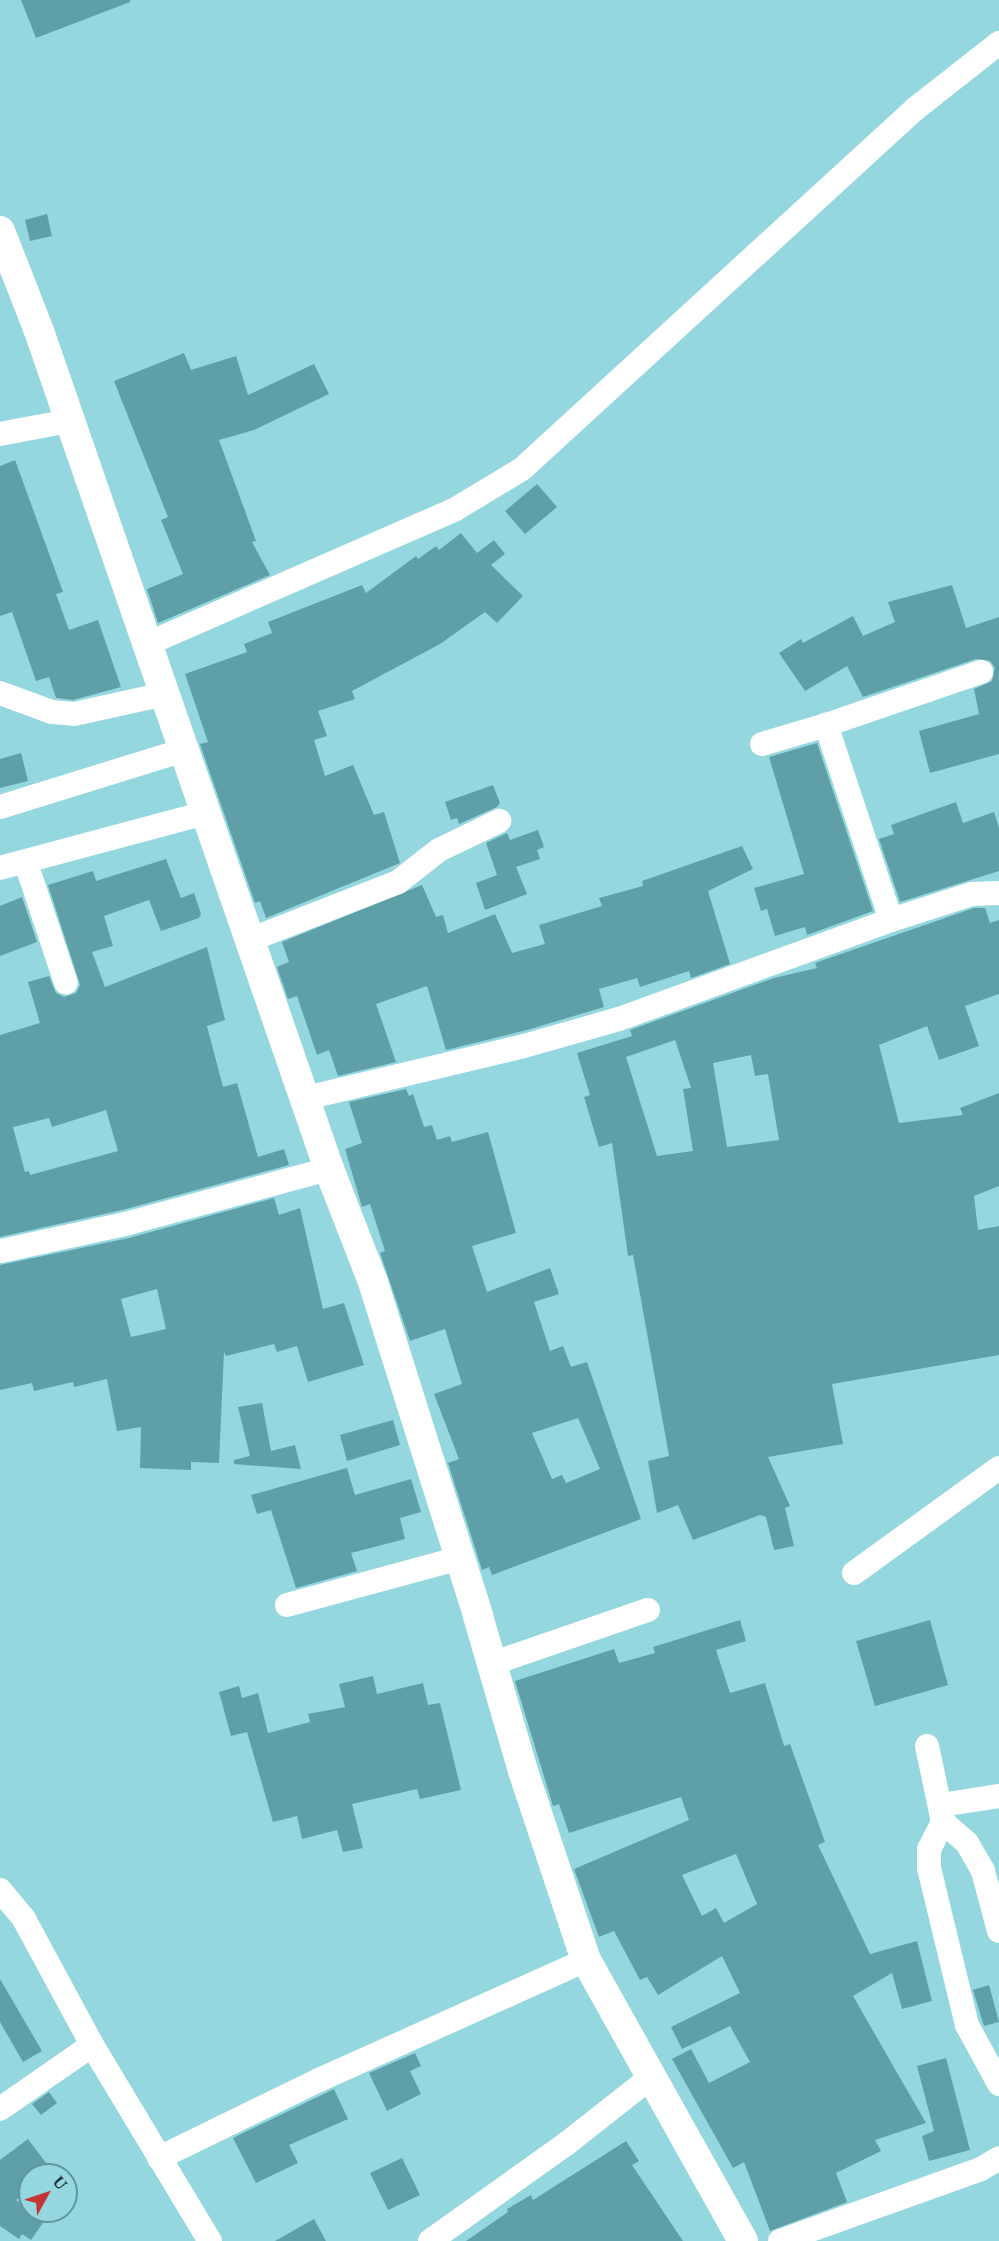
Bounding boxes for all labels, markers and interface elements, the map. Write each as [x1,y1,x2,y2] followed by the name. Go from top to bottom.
[18,2163,78,2223] north arrow
[48,2171,72,2194] text: U

